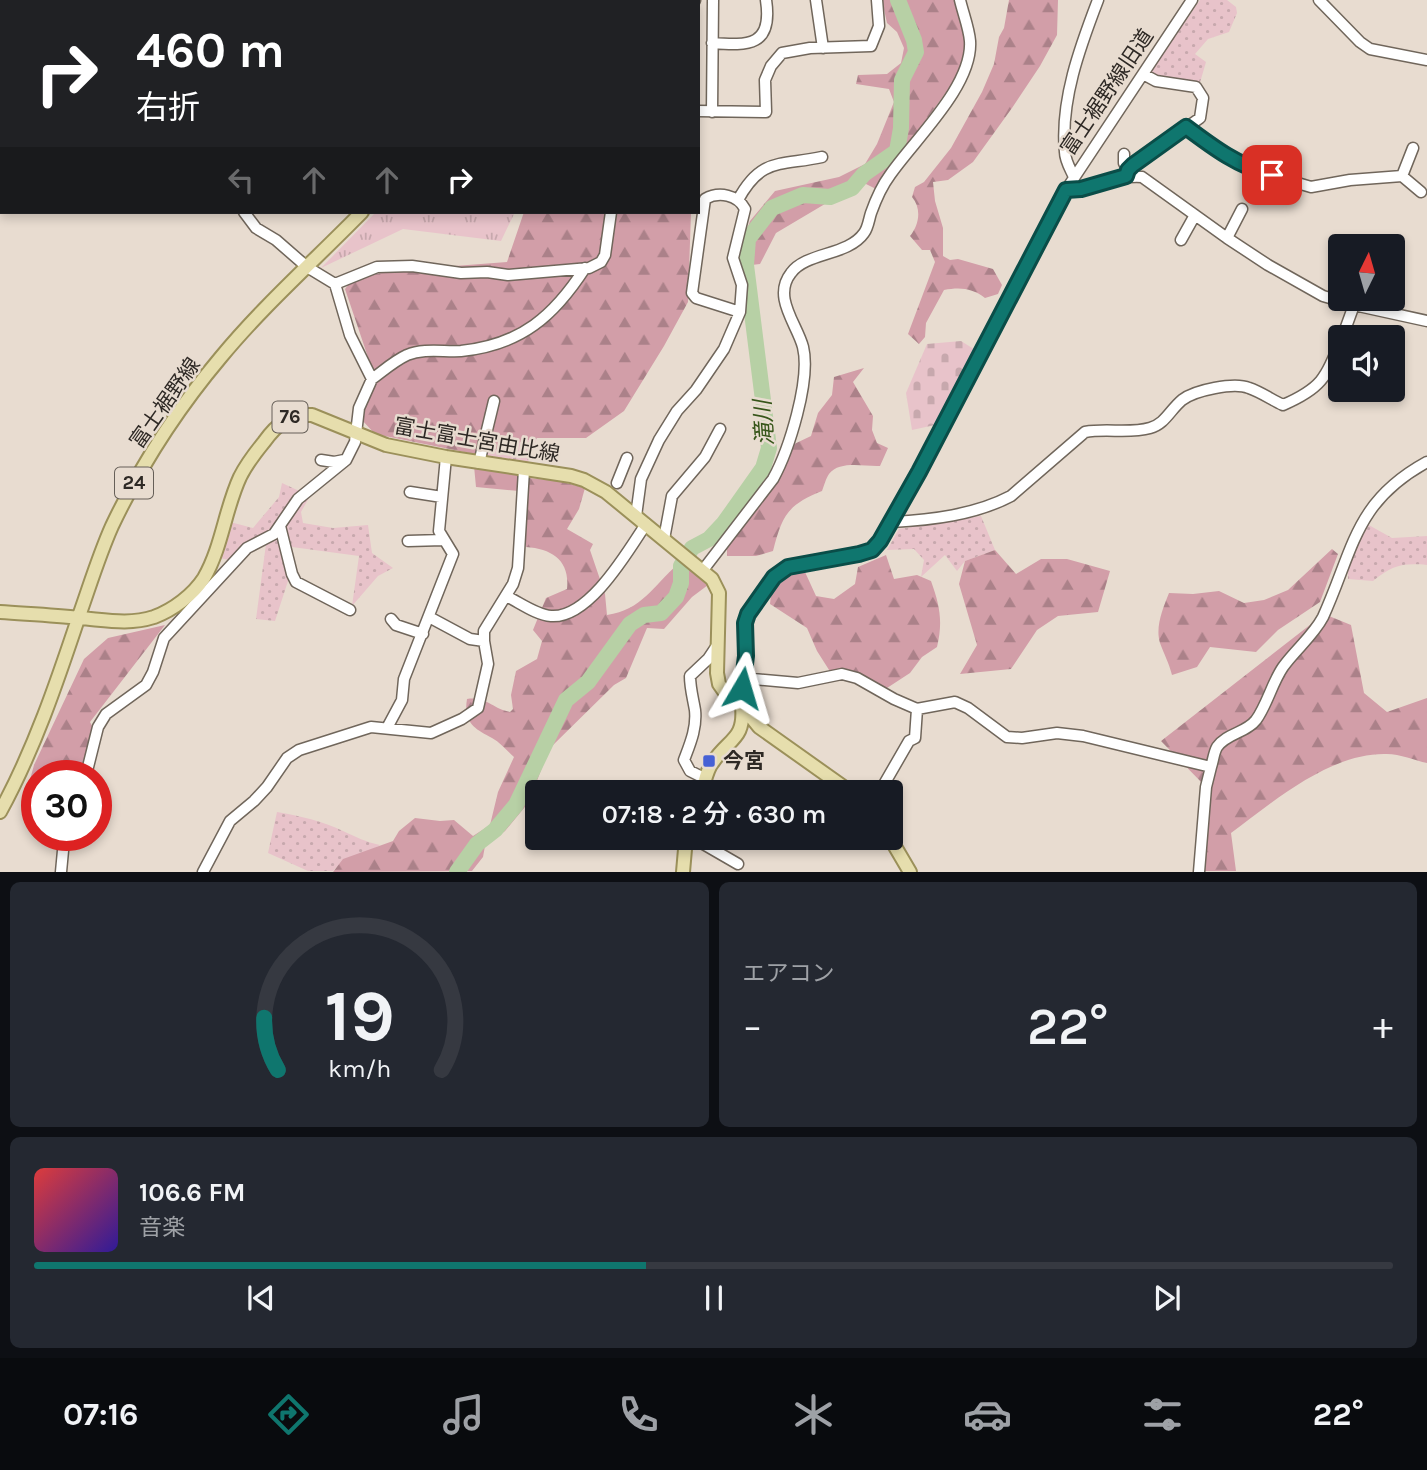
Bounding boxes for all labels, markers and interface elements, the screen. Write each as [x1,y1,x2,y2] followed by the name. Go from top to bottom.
[136,22,285,79] text: 460 m
[1056,24,1158,160] street label: 富士裾野線旧道
[21,28,112,119] icon: right
[136,89,200,126] text: 右折
[1242,145,1302,205] pin
[1253,156,1291,194] icon: arrive
[222,161,260,199] icon: left
[295,161,333,199] icon: ahead
[368,161,406,199] icon: ahead
[441,161,479,199] icon: right
[1328,234,1405,312] north arrow
[1328,234,1405,402] map controls
[1328,325,1405,402] button: sound
[125,353,205,453] street label: 富士裾野線
[749,396,779,447] water label: 滝川
[272,402,308,432] road number: 76
[392,414,562,466] street label: 富士富士宮由比線
[115,468,153,498] road number: 24
[705,651,779,725] position arrow
[723,749,765,773] place label: 今宮
[701,753,717,769] marker: 今宮
[21,760,112,851] speed limit sign: 30
[602,799,826,830] text: 07:18 · 2 分 · 630 m
[743,960,835,987] text: エアコン
[324,974,394,1059] text: 19
[1027,996,1109,1057] text: 22°
[743,1004,762,1049] text: −
[1373,1004,1393,1049] text: +
[328,1054,391,1083] text: km/h
[139,1177,245,1208] text: 106.6 FM
[139,1214,185,1241] text: 音楽
[242,1279,280,1317] icon: previous
[695,1279,733,1317] icon: pause
[1148,1279,1186,1317] icon: next
[264,1390,313,1439] icon: directions
[439,1390,488,1439] icon: music
[614,1390,663,1439] icon: phone
[789,1390,838,1439] icon: climate
[963,1390,1012,1439] icon: car
[1138,1390,1187,1439] icon: filters
[63,1396,139,1433] text: 07:16
[1313,1396,1364,1433] text: 22°

